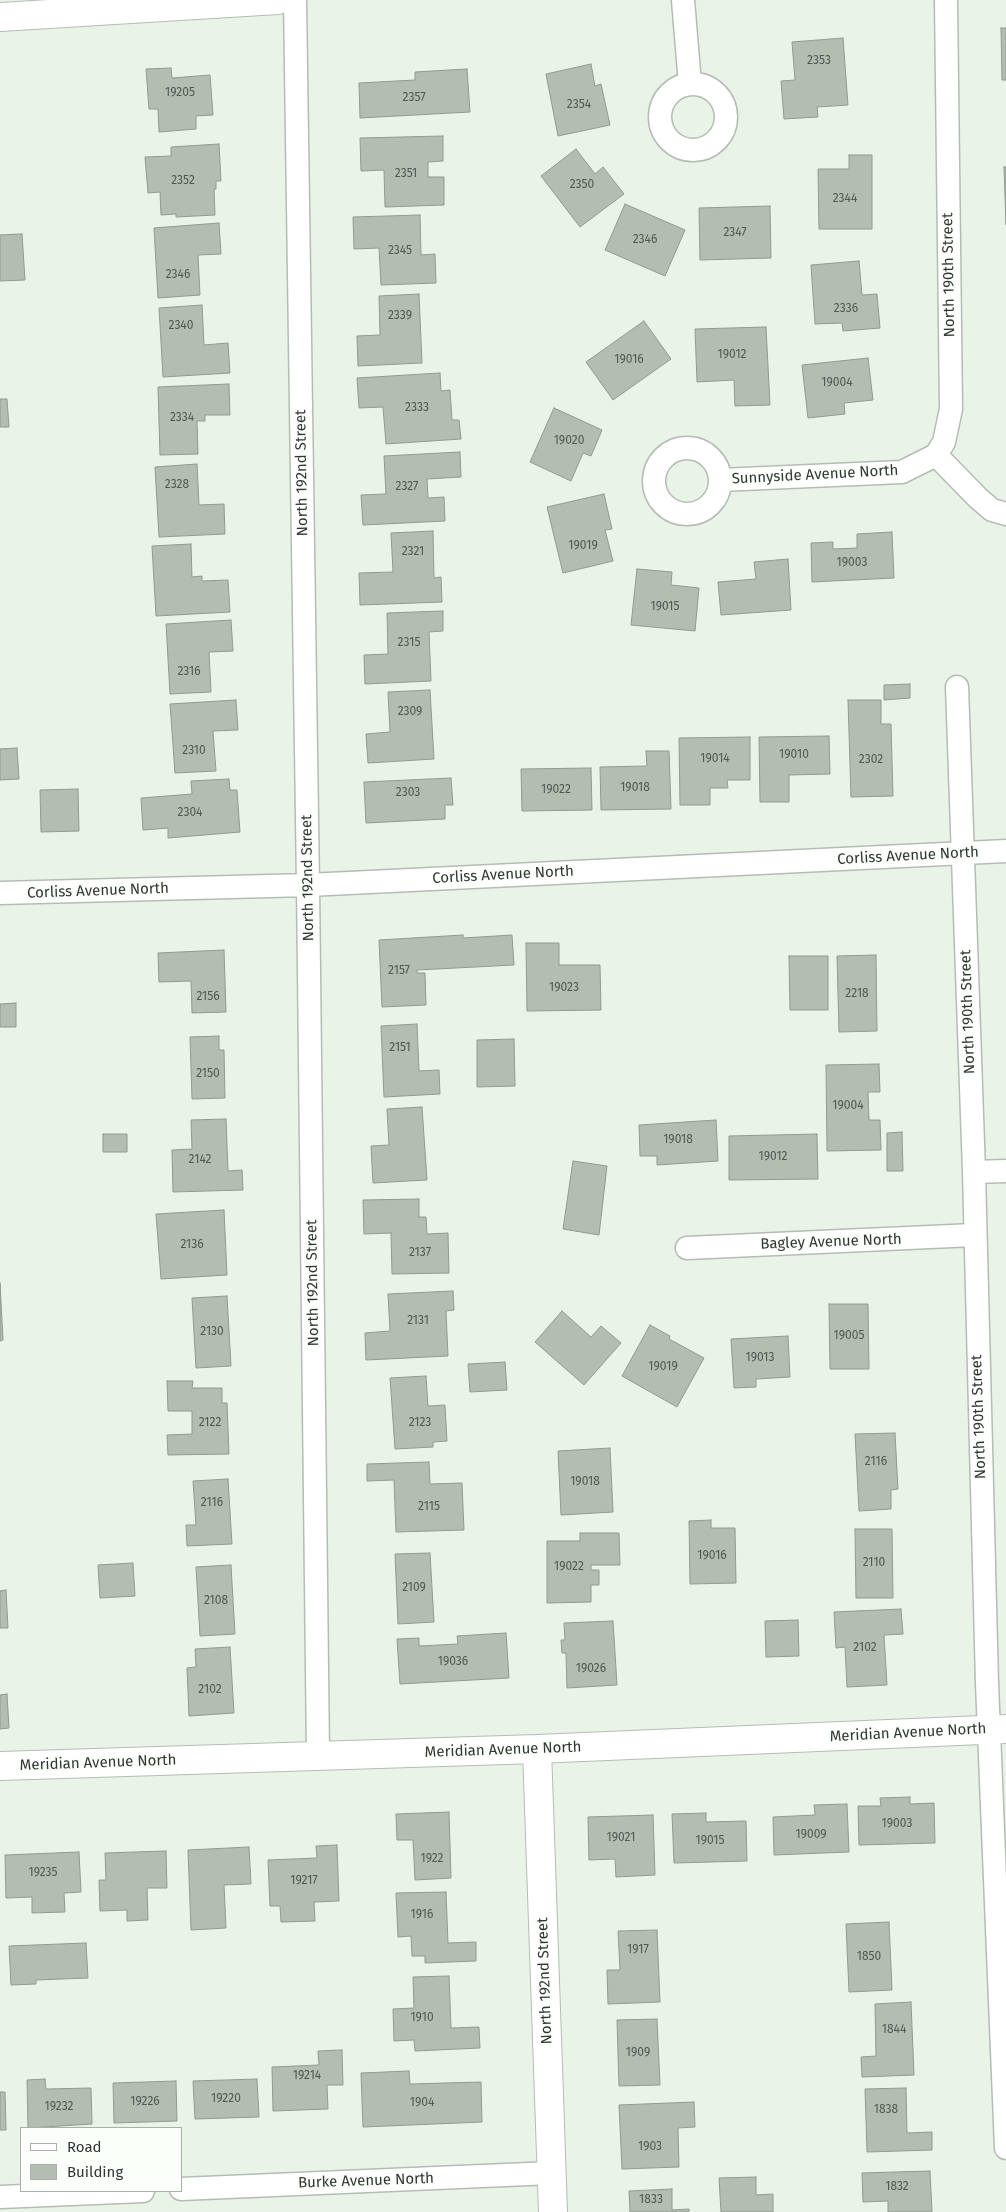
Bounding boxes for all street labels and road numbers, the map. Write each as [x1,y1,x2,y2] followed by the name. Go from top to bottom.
[939,213,959,337] street label: North 190th Street
[292,409,312,537] street label: North 192nd Street
[731,462,899,488] street label: Sunnyside Avenue North
[298,814,318,942] street label: North 192nd Street
[837,843,979,869] street label: Corliss Avenue North
[432,862,574,888] street label: Corliss Avenue North
[27,880,169,902] street label: Corliss Avenue North
[957,949,979,1075] street label: North 190th Street
[303,1219,323,1347] street label: North 192nd Street
[760,1231,902,1253] street label: Bagley Avenue North
[968,1354,990,1480] street label: North 190th Street
[829,1720,987,1746] street label: Meridian Avenue North
[424,1738,582,1762] street label: Meridian Avenue North
[19,1751,177,1775] street label: Meridian Avenue North
[534,1917,556,2045] street label: North 192nd Street
[298,2170,434,2192] street label: Burke Avenue North

